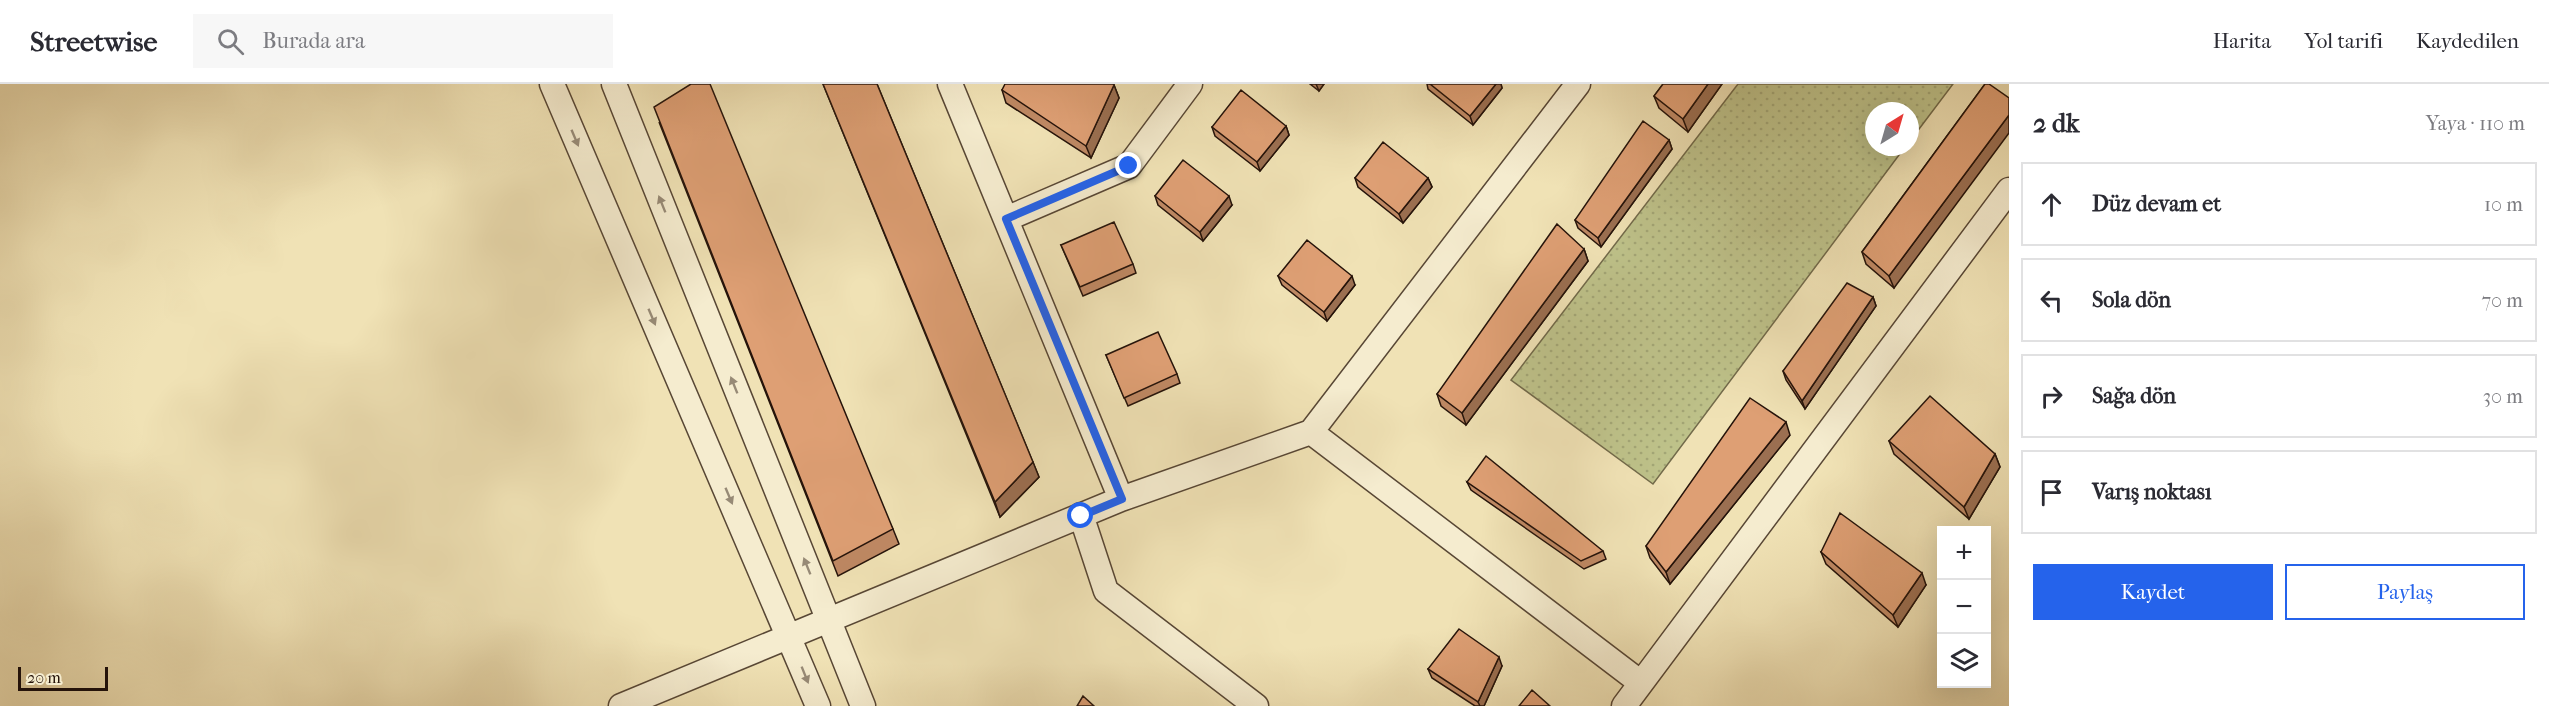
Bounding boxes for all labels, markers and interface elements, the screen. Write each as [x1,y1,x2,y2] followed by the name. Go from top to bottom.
[193,14,613,68] search box
[30,25,157,58] text: Streetwise
[214,25,247,58] icon: search
[262,28,365,54] text: Burada ara
[2213,29,2271,53] text: Harita
[2304,29,2383,53] text: Yol tarifi
[2416,29,2519,53] text: Kaydedilen
[1865,102,1919,156] north arrow
[2033,108,2080,139] text: 2 dk
[2426,112,2525,135] text: Yaya · 110 m
[570,129,580,147] one-way arrow
[1115,152,1141,178] route end
[2035,188,2068,221] icon: ahead
[2092,191,2221,217] text: Düz devam et
[2484,193,2523,216] text: 10 m
[657,195,666,213] one-way arrow
[2035,284,2068,317] icon: left
[2092,287,2171,313] text: Sola dön
[2481,289,2523,312] text: 70 m
[647,308,657,326] one-way arrow
[729,376,739,394] one-way arrow
[2035,380,2068,413] icon: right
[2092,383,2176,409] text: Sağa dön
[2483,385,2523,408] text: 30 m
[2035,476,2068,509] icon: arrive
[2092,479,2211,505] text: Varış noktası
[725,487,734,505] one-way arrow
[1067,502,1093,528] route start
[1937,526,1991,688] map controls
[1937,526,1991,580] button: +
[802,557,811,575] one-way arrow
[2033,564,2273,620] button: Kaydet
[2285,564,2525,620] button: Paylaş
[1937,580,1991,634] button: −
[1937,634,1991,688] button: layers
[18,664,108,692] scale bar
[800,667,810,685] one-way arrow
[27,668,61,687] text: 20 m

